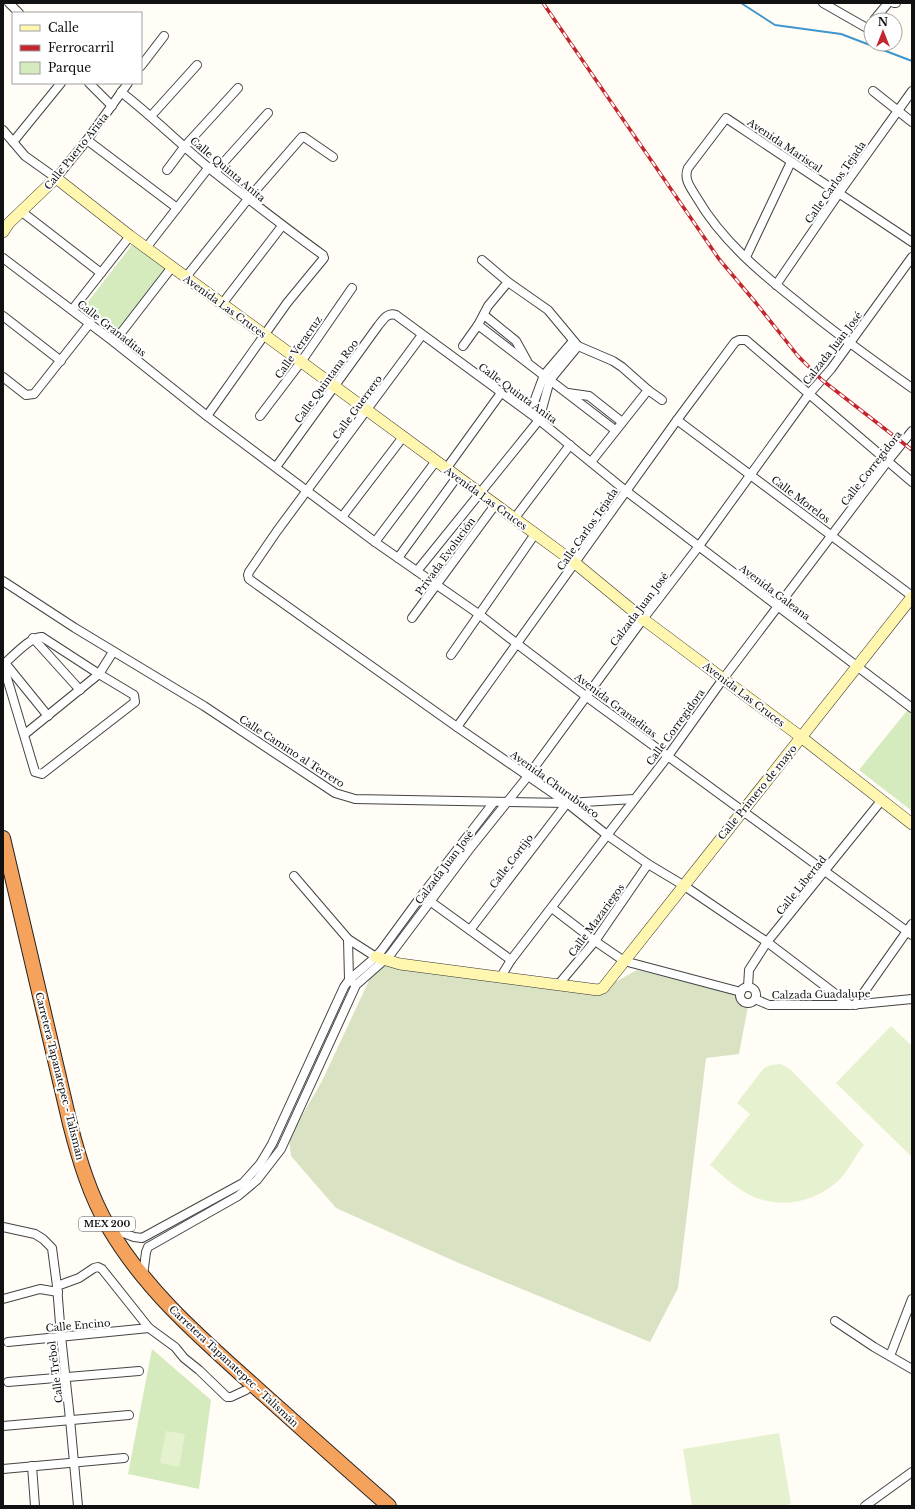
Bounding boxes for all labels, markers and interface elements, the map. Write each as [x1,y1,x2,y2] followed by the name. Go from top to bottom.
[12,12,142,84] legend
[863,12,903,52] north arrow
[878,15,889,29] text: N
[48,20,79,35] text: Calle
[48,40,114,55] text: Ferrocarril
[48,60,91,75] text: Parque
[41,110,112,192] street label: Calle Puerto Arista
[744,115,825,175] street label: Avenida Mariscal
[187,134,268,205] street label: Calle Quinta Anita
[802,138,869,226] street label: Calle Carlos Tejada
[180,271,269,341] street label: Avenida Las Cruces
[75,297,149,360] street label: Calle Granaditas
[800,309,865,387] street label: Calzada Juan José
[272,313,325,381] street label: Calle Veracruz
[292,336,361,426] street label: Calle Quintana Roo
[476,360,560,427] street label: Calle Quinta Anita
[330,372,385,442] street label: Calle Guerrero
[838,428,905,508] street label: Calle Corregidora
[441,463,530,533] street label: Avenida Las Cruces
[769,473,833,526] street label: Calle Morelos
[554,485,621,573] street label: Calle Carlos Tejada
[413,515,478,598] street label: Privada Evolución
[736,561,813,624] street label: Avenida Galeana
[607,570,672,649] street label: Calzada Juan José
[699,659,788,730] street label: Avenida Las Cruces
[571,670,660,741] street label: Avenida Granaditas
[643,686,708,768] street label: Calle Corregidora
[237,712,347,791] street label: Calle Camino al Terrero
[715,742,800,842] street label: Calle Primero de mayo
[507,747,602,821] street label: Avenida Churubusco
[412,828,477,907] street label: Calzada Juan José
[487,831,536,891] street label: Calle Cortijo
[774,853,829,918] street label: Calle Libertad
[566,881,628,959] street label: Calle Mazariegos
[772,987,871,1002] street label: Calzada Guadalupe
[32,991,87,1162] street label: Carretera Tapanatepec - Talismán
[79,1217,135,1231] road number: MEX 200
[166,1303,301,1430] street label: Carretera Tapanatepec - Talismán
[45,1316,111,1335] street label: Calle Encino
[45,1340,66,1404] street label: Calle Trébol

